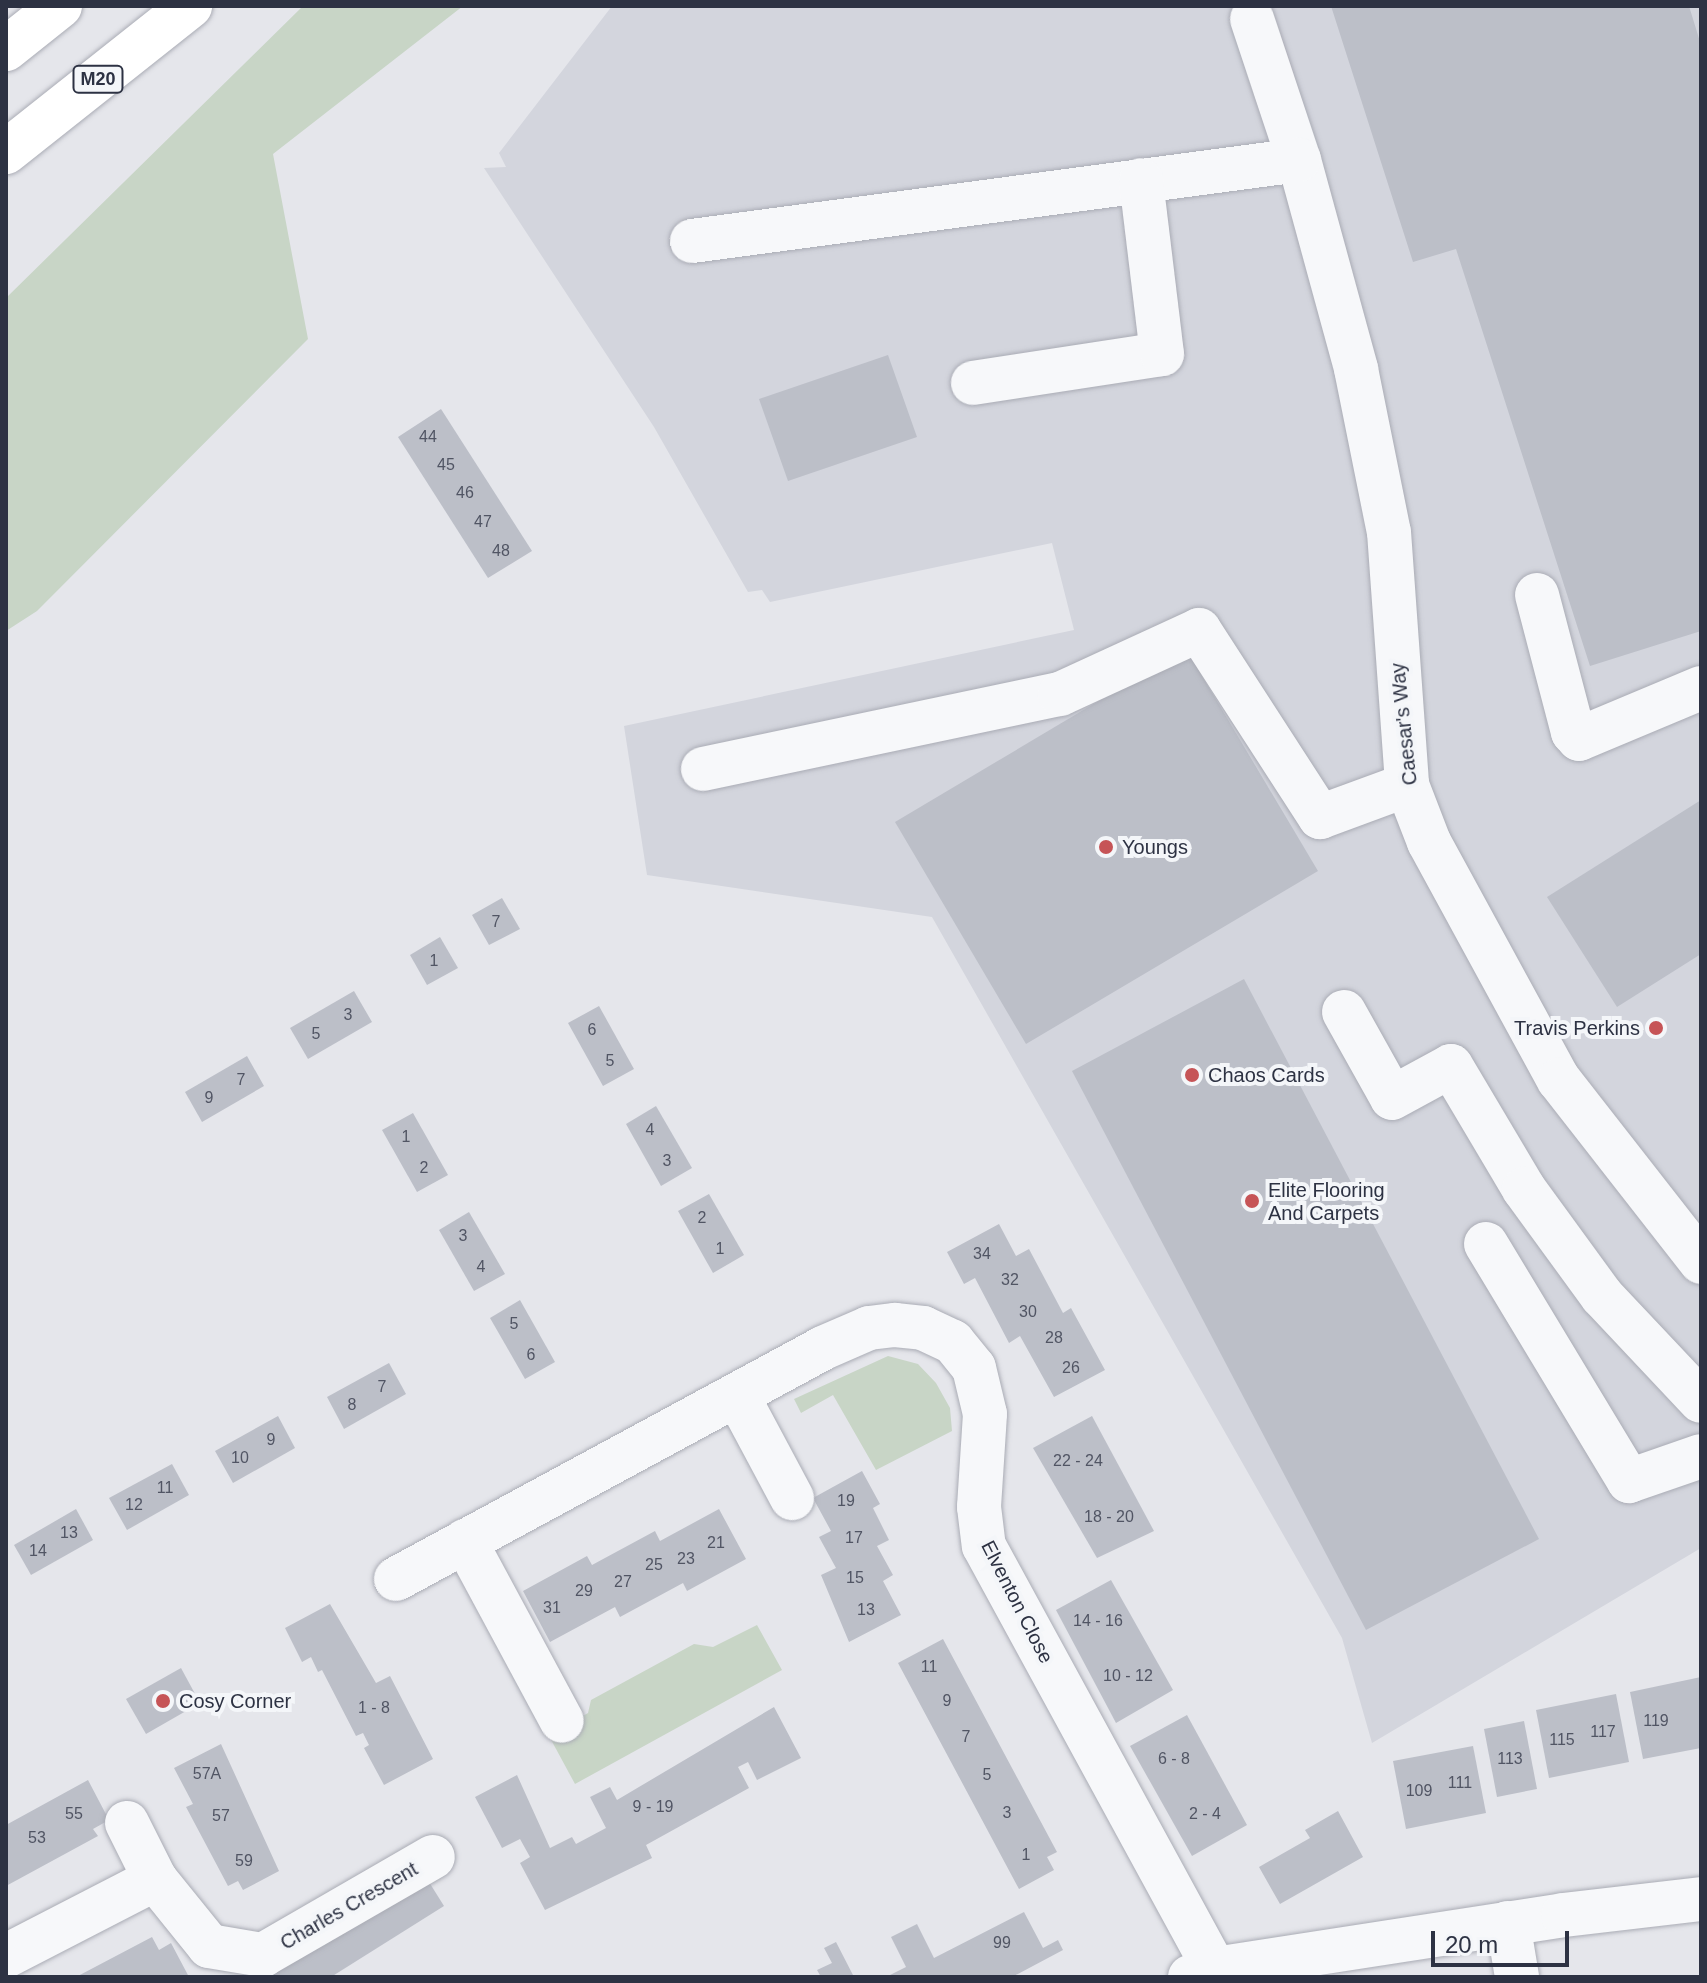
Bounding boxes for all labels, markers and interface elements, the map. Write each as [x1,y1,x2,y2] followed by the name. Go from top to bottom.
[72,65,124,93] road number: M20
[419,427,437,447] house number: 44
[437,455,455,475] house number: 45
[456,483,474,503] house number: 46
[474,512,492,532] house number: 47
[492,541,510,561] house number: 48
[1386,662,1422,786] street label: Caesar's Way
[1122,835,1188,859] place label: Youngs
[1097,838,1115,856] marker: Youngs
[492,912,500,932] house number: 7
[430,951,438,971] house number: 1
[344,1005,352,1025] house number: 3
[1514,1016,1640,1040] place label: Travis Perkins
[1647,1019,1665,1037] marker: Travis Perkins
[588,1020,596,1040] house number: 6
[312,1024,320,1044] house number: 5
[606,1051,614,1071] house number: 5
[1208,1063,1325,1087] place label: Chaos Cards
[1183,1066,1201,1084] marker: Chaos Cards
[237,1070,245,1090] house number: 7
[205,1088,213,1108] house number: 9
[646,1120,654,1140] house number: 4
[402,1127,410,1147] house number: 1
[663,1151,671,1171] house number: 3
[420,1158,428,1178] house number: 2
[1268,1178,1385,1225] place label: Elite Flooring And Carpets
[1243,1192,1261,1210] marker: Elite Flooring And Carpets
[698,1208,706,1228] house number: 2
[459,1226,467,1246] house number: 3
[716,1239,724,1259] house number: 1
[973,1244,991,1264] house number: 34
[477,1257,485,1277] house number: 4
[1001,1270,1019,1290] house number: 32
[1019,1302,1037,1322] house number: 30
[510,1314,518,1334] house number: 5
[1045,1328,1063,1348] house number: 28
[527,1345,535,1365] house number: 6
[1062,1358,1080,1378] house number: 26
[378,1377,386,1397] house number: 7
[348,1395,356,1415] house number: 8
[267,1430,275,1450] house number: 9
[231,1448,249,1468] house number: 10
[1053,1451,1103,1471] house number: 22 - 24
[157,1478,173,1498] house number: 11
[837,1491,855,1511] house number: 19
[125,1495,143,1515] house number: 12
[1084,1507,1134,1527] house number: 18 - 20
[60,1523,78,1543] house number: 13
[845,1528,863,1548] house number: 17
[707,1533,725,1553] house number: 21
[976,1537,1058,1667] street label: Elventon Close
[29,1541,47,1561] house number: 14
[677,1549,695,1569] house number: 23
[645,1555,663,1575] house number: 25
[846,1568,864,1588] house number: 15
[614,1572,632,1592] house number: 27
[575,1581,593,1601] house number: 29
[543,1598,561,1618] house number: 31
[857,1600,875,1620] house number: 13
[1073,1611,1123,1631] house number: 14 - 16
[921,1657,937,1677] house number: 11
[1103,1666,1153,1686] house number: 10 - 12
[179,1689,291,1713] place label: Cosy Corner
[943,1691,951,1711] house number: 9
[154,1692,172,1710] marker: Cosy Corner
[358,1698,390,1718] house number: 1 - 8
[1643,1711,1669,1731] house number: 119
[1590,1722,1616,1742] house number: 117
[962,1727,970,1747] house number: 7
[1549,1730,1575,1750] house number: 115
[1158,1749,1190,1769] house number: 6 - 8
[1497,1749,1523,1769] house number: 113
[193,1764,221,1784] house number: 57A
[983,1765,991,1785] house number: 5
[1448,1773,1472,1793] house number: 111
[1406,1781,1432,1801] house number: 109
[633,1797,673,1817] house number: 9 - 19
[1003,1803,1011,1823] house number: 3
[65,1804,83,1824] house number: 55
[1189,1804,1221,1824] house number: 2 - 4
[212,1806,230,1826] house number: 57
[28,1828,46,1848] house number: 53
[1022,1845,1030,1865] house number: 1
[235,1851,253,1871] house number: 59
[276,1857,422,1955] street label: Charles Crescent
[1435,1915,1573,1965] scale bar
[1445,1931,1498,1958] text: 20 m
[993,1933,1011,1953] house number: 99

